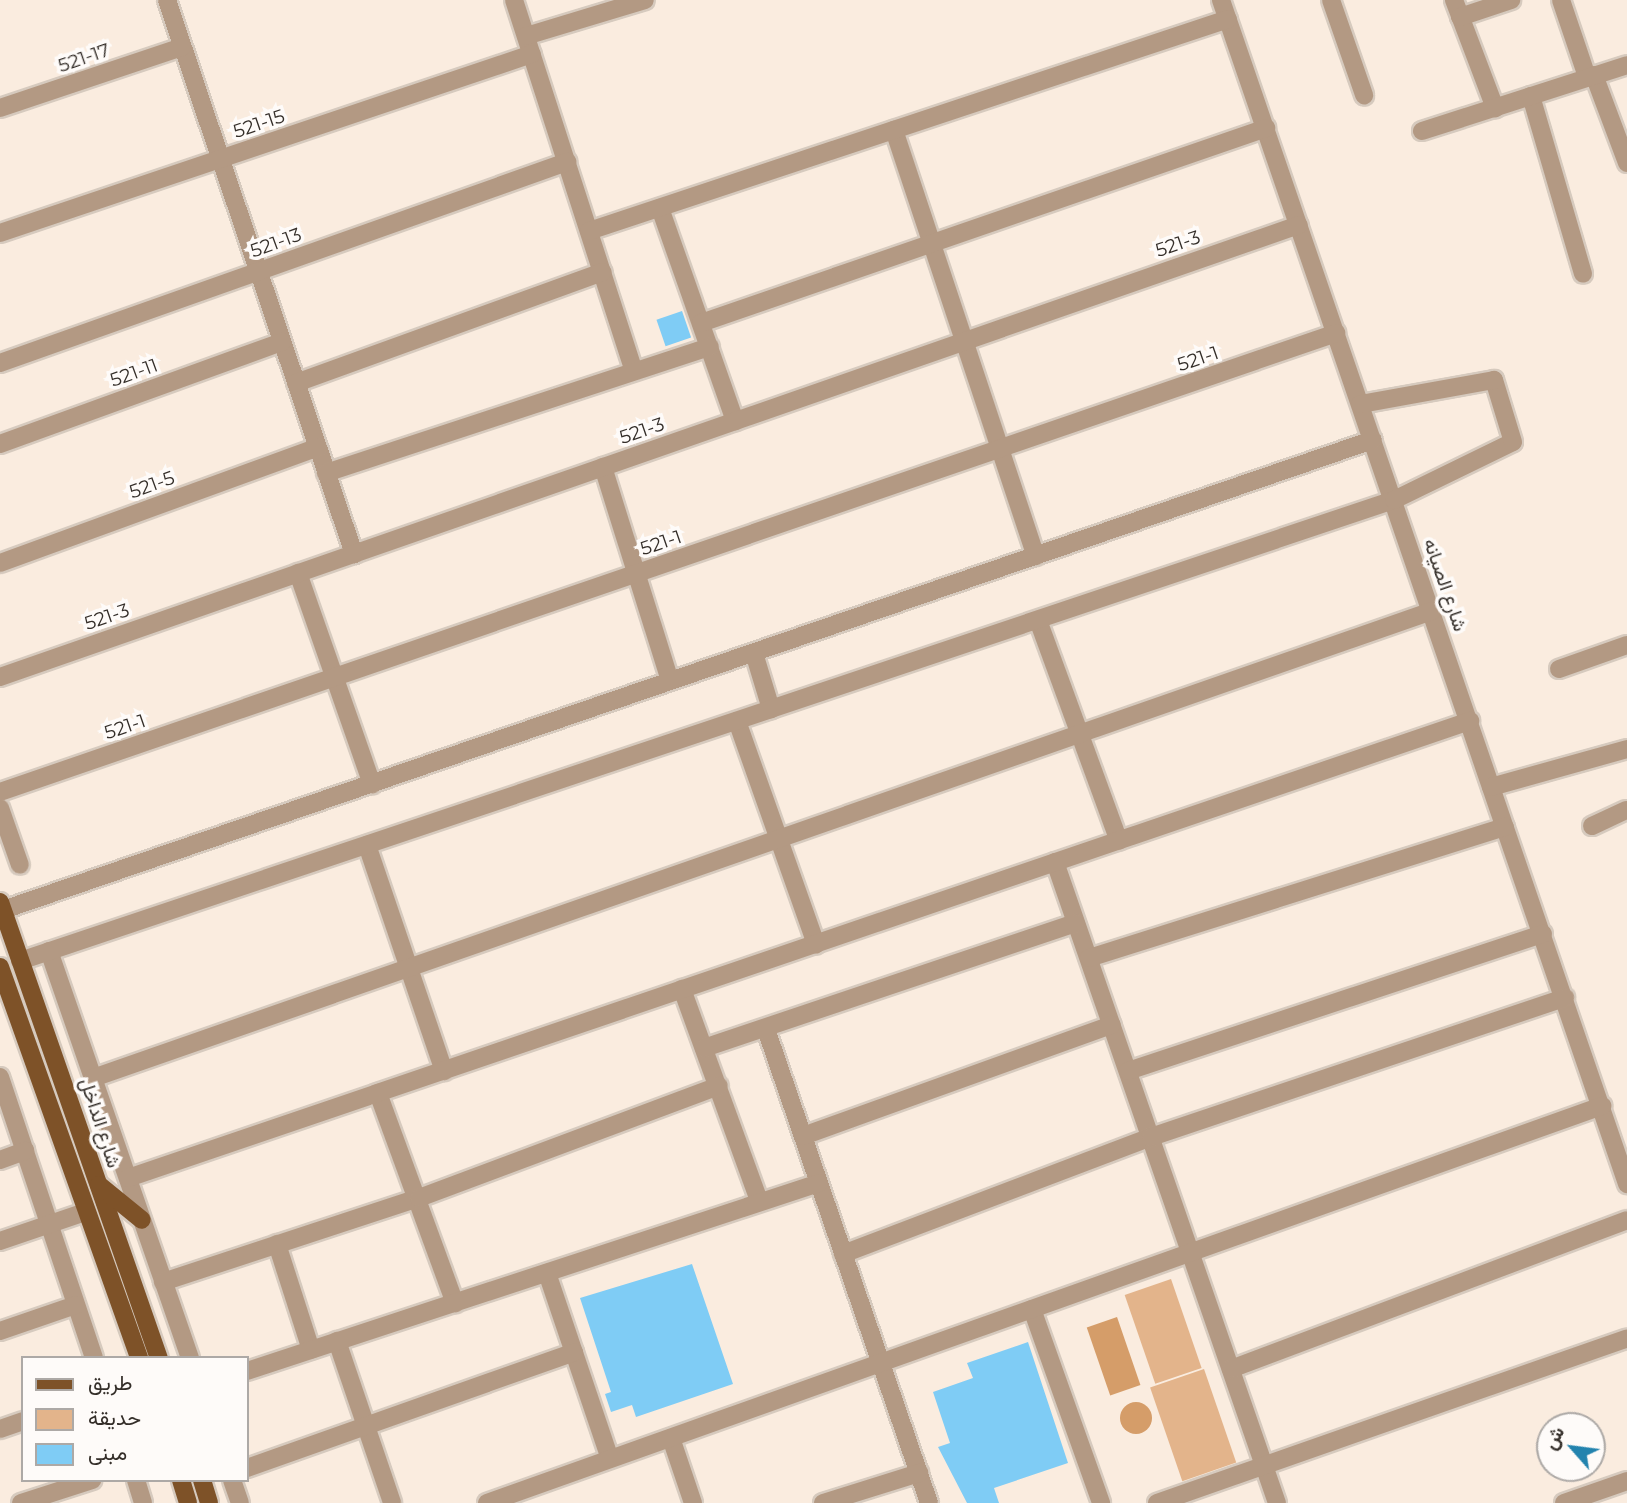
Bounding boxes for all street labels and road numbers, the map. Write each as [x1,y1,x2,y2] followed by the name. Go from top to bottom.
[55,39,113,77] street label: 521-17
[230,105,288,143] street label: 521-15
[247,223,305,263] street label: 521-13
[1153,226,1203,262] street label: 521-3
[1174,341,1222,377] street label: 521-1
[107,354,161,392] street label: 521-11
[617,413,667,449] street label: 521-3
[126,466,178,504] street label: 521-5
[637,525,685,561] street label: 521-1
[1419,536,1471,634] street label: شارع الصيانه
[82,599,132,635] street label: 521-3
[101,709,149,745] street label: 521-1
[75,1075,125,1171] street label: شارع الداخل

